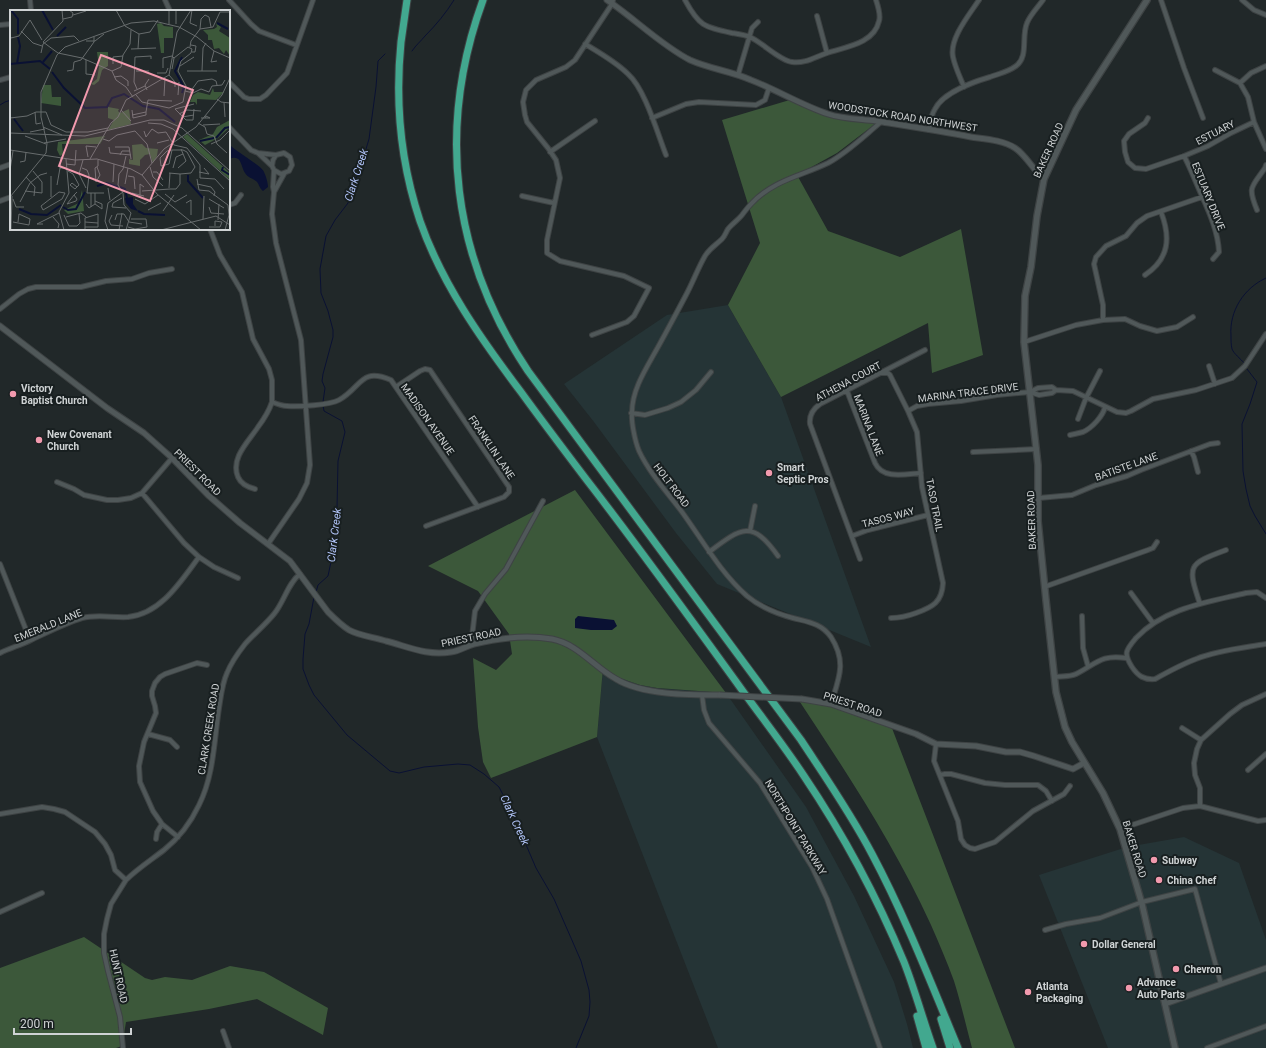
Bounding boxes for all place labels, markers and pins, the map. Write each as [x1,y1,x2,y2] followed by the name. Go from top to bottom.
[21,383,88,406] place label: Victory Baptist Church
[8,389,18,399] marker: Victory Baptist Church
[47,429,112,452] place label: New Covenant Church
[34,435,44,445] marker: New Covenant Church
[777,462,829,485] place label: Smart Septic Pros
[764,468,774,478] marker: Smart Septic Pros
[1149,855,1159,865] marker: Subway
[1162,855,1198,866] place label: Subway
[1154,875,1164,885] marker: China Chef
[1167,875,1217,886] place label: China Chef
[1079,939,1089,949] marker: Dollar General
[1092,939,1156,950] place label: Dollar General
[1171,964,1181,974] marker: Chevron
[1184,964,1222,975] place label: Chevron
[1137,977,1185,1000] place label: Advance Auto Parts
[1036,981,1084,1004] place label: Atlanta Packaging
[1124,983,1134,993] marker: Advance Auto Parts
[1023,987,1033,997] marker: Atlanta Packaging

